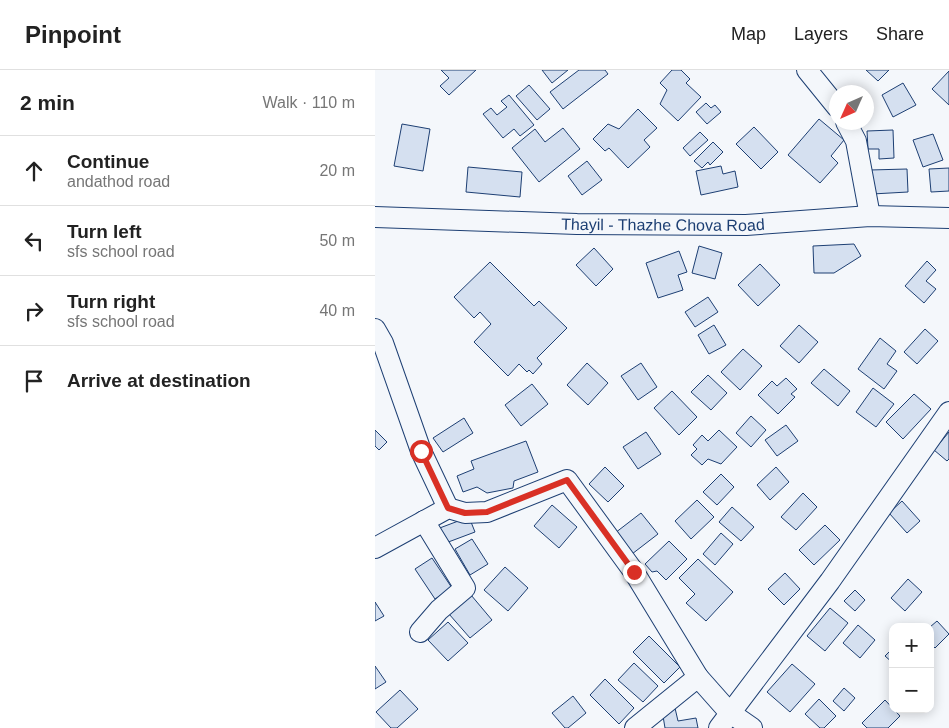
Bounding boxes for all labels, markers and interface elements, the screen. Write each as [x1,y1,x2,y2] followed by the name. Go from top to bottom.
[25,21,121,48] text: Pinpoint
[731,24,766,44] text: Map
[794,24,848,44] text: Layers
[876,24,924,44] text: Share
[829,85,874,130] north arrow
[20,91,75,114] text: 2 min
[263,94,355,111] text: Walk · 110 m
[67,151,149,172] text: Continue
[20,157,48,185] icon: ahead
[319,162,355,179] text: 20 m
[67,173,170,190] text: andathod road
[561,215,765,234] street label: Thayil - Thazhe Chova Road
[67,221,142,242] text: Turn left
[20,227,48,255] icon: left
[319,232,355,249] text: 50 m
[67,243,175,260] text: sfs school road
[67,291,155,312] text: Turn right
[20,297,48,325] icon: right
[319,302,355,319] text: 40 m
[67,313,175,330] text: sfs school road
[20,367,48,395] icon: arrive
[67,370,251,391] text: Arrive at destination
[410,440,433,463] route start
[623,561,646,584] route end
[889,623,934,713] map controls
[889,623,934,668] button: +
[889,668,934,713] button: −

